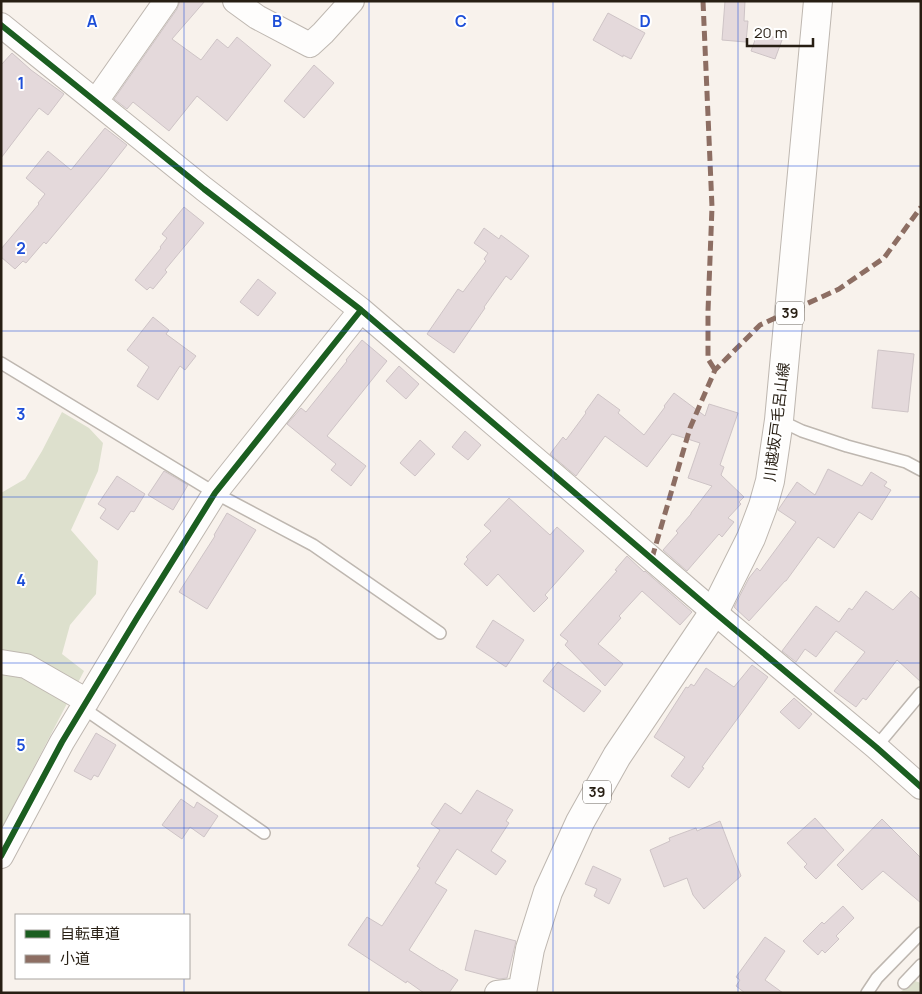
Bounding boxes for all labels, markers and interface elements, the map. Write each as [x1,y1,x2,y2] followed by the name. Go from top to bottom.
[87,10,98,32] text: A
[272,10,282,32] text: B
[455,10,467,32] text: C
[639,10,651,32] text: D
[747,15,813,47] scale bar
[754,22,787,43] text: 20 m
[17,72,25,94] text: 1
[16,237,26,259] text: 2
[776,302,804,324] road number: 39
[759,361,794,483] street label: 川越坂戸毛呂山線
[16,403,26,425] text: 3
[16,569,26,591] text: 4
[16,734,26,756] text: 5
[583,780,611,804] road number: 39
[15,914,190,979] legend
[60,923,120,944] text: 自転車道
[60,948,90,969] text: 小道

